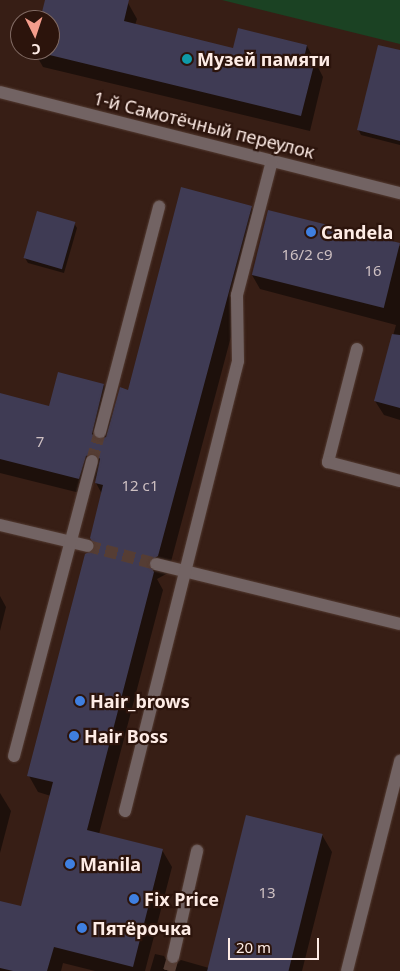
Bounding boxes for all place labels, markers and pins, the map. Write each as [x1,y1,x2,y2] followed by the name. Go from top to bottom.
[197,48,330,70] place label: Музей памяти
[181,53,193,65] marker: Музей памяти
[321,221,393,243] place label: Candela
[305,226,317,238] marker: Candela
[90,690,190,712] place label: Hair_brows
[74,695,86,707] marker: Hair_brows
[84,725,168,747] place label: Hair Boss
[68,730,80,742] marker: Hair Boss
[80,853,141,875] place label: Manila
[64,858,76,870] marker: Manila
[144,888,219,910] place label: Fix Price
[128,893,140,905] marker: Fix Price
[92,917,191,939] place label: Пятёрочка
[76,922,88,934] marker: Пятёрочка

